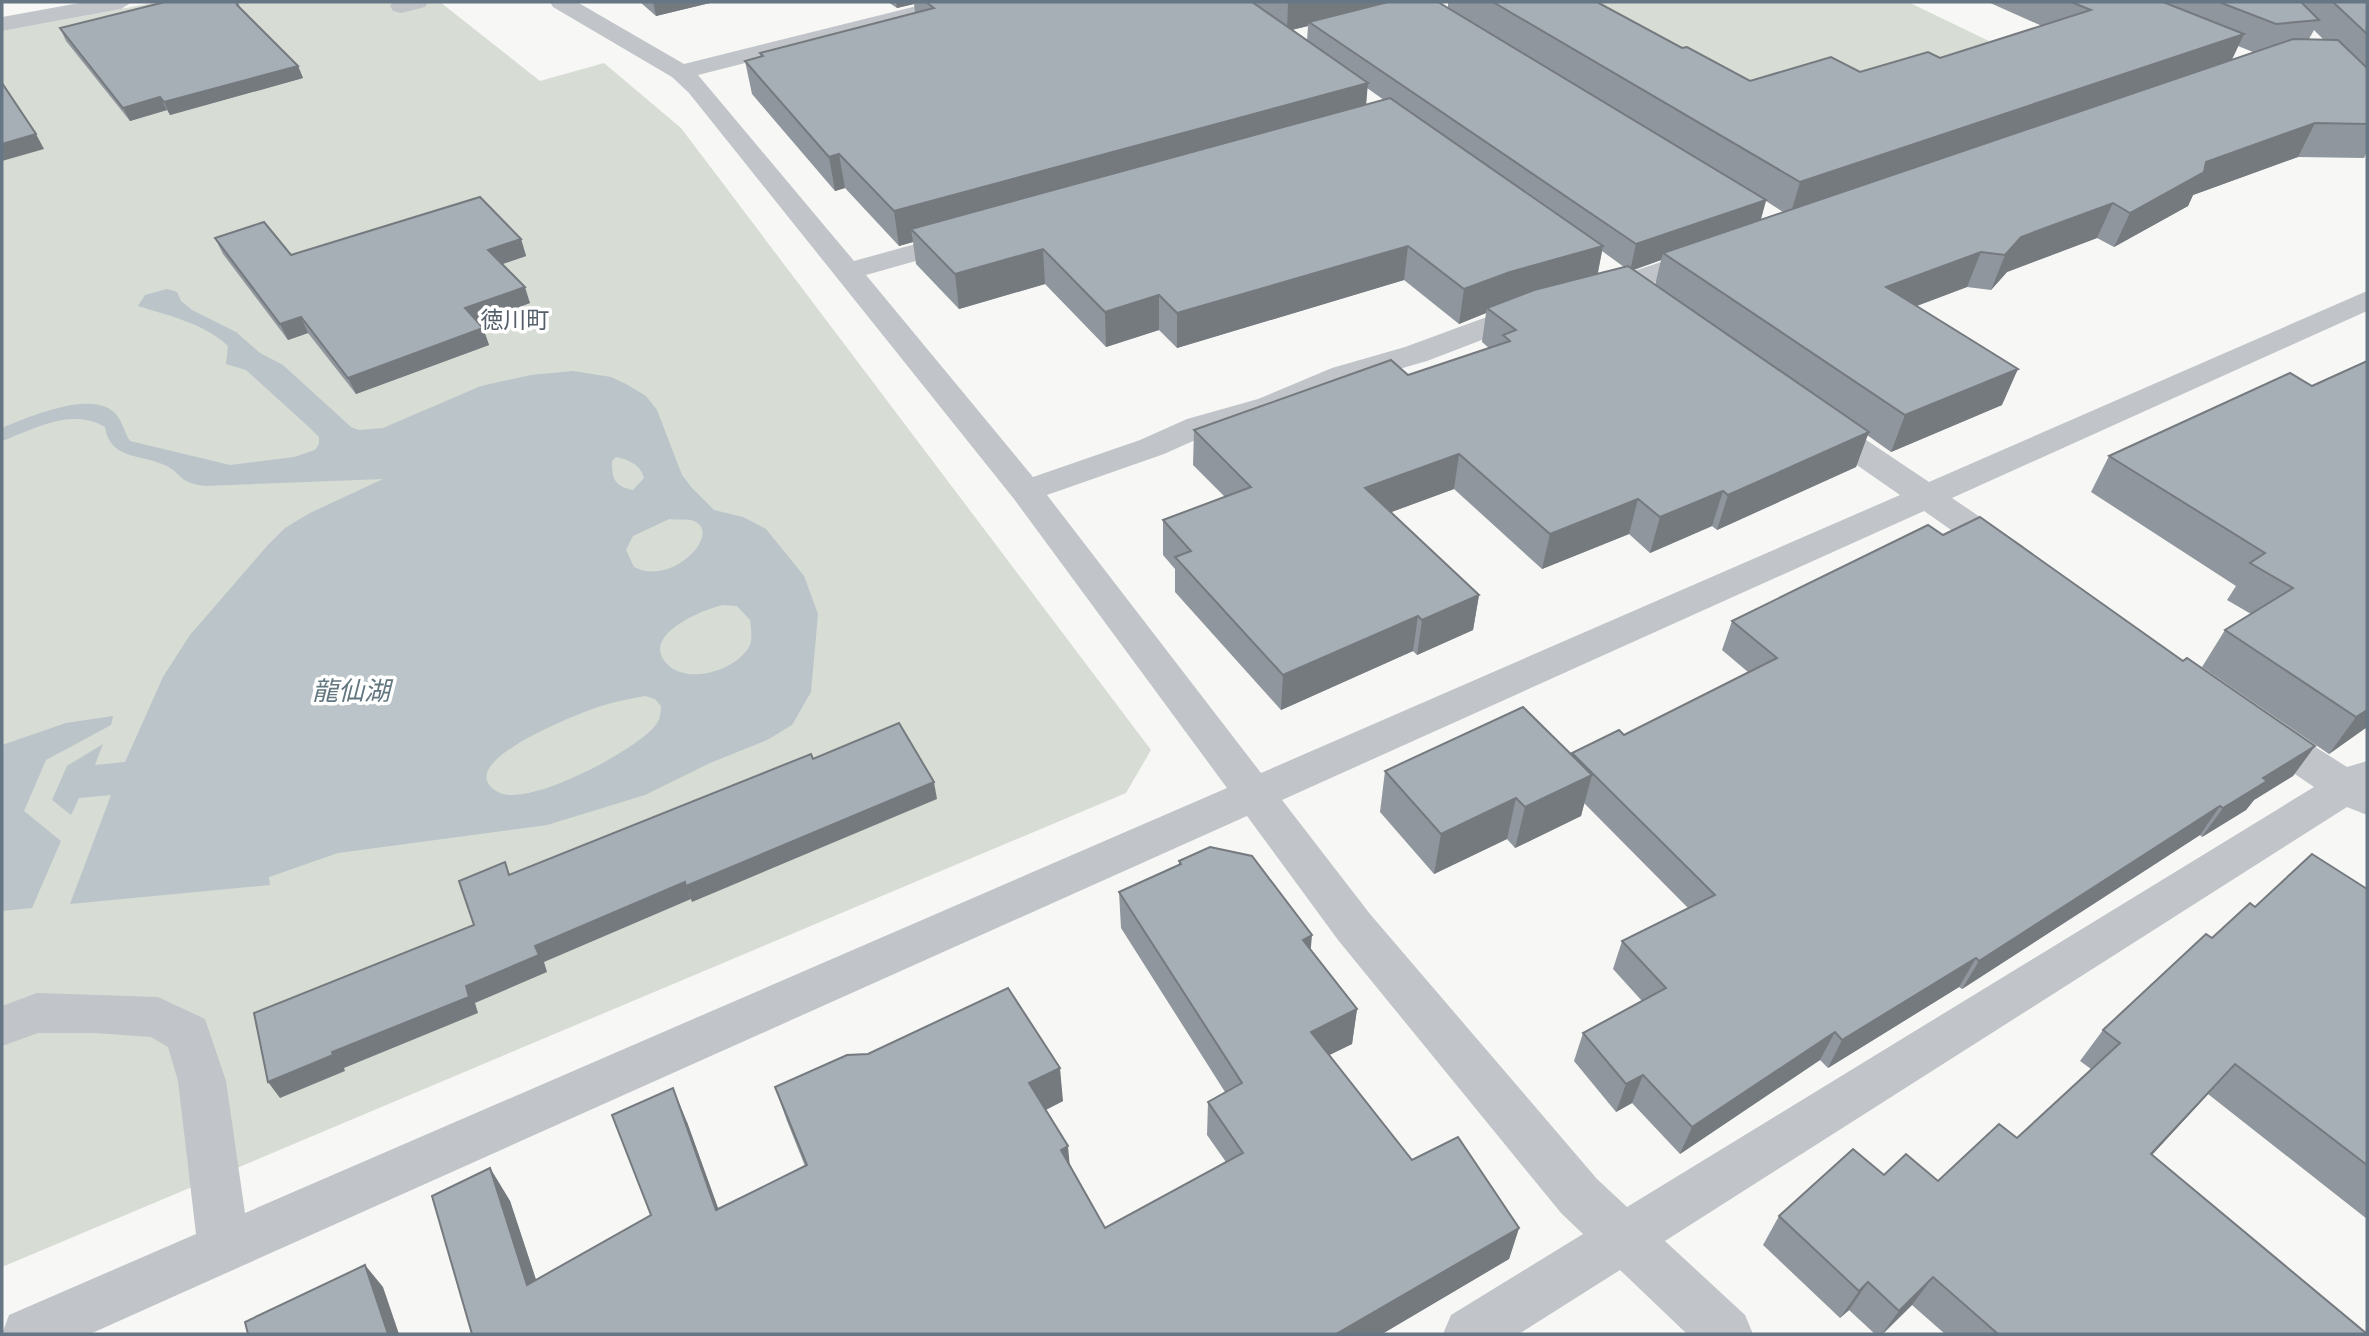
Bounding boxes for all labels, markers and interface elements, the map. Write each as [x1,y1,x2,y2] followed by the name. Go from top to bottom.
[481,307,550,332] district label: 徳川町
[312,676,394,705] water label: 龍仙湖

